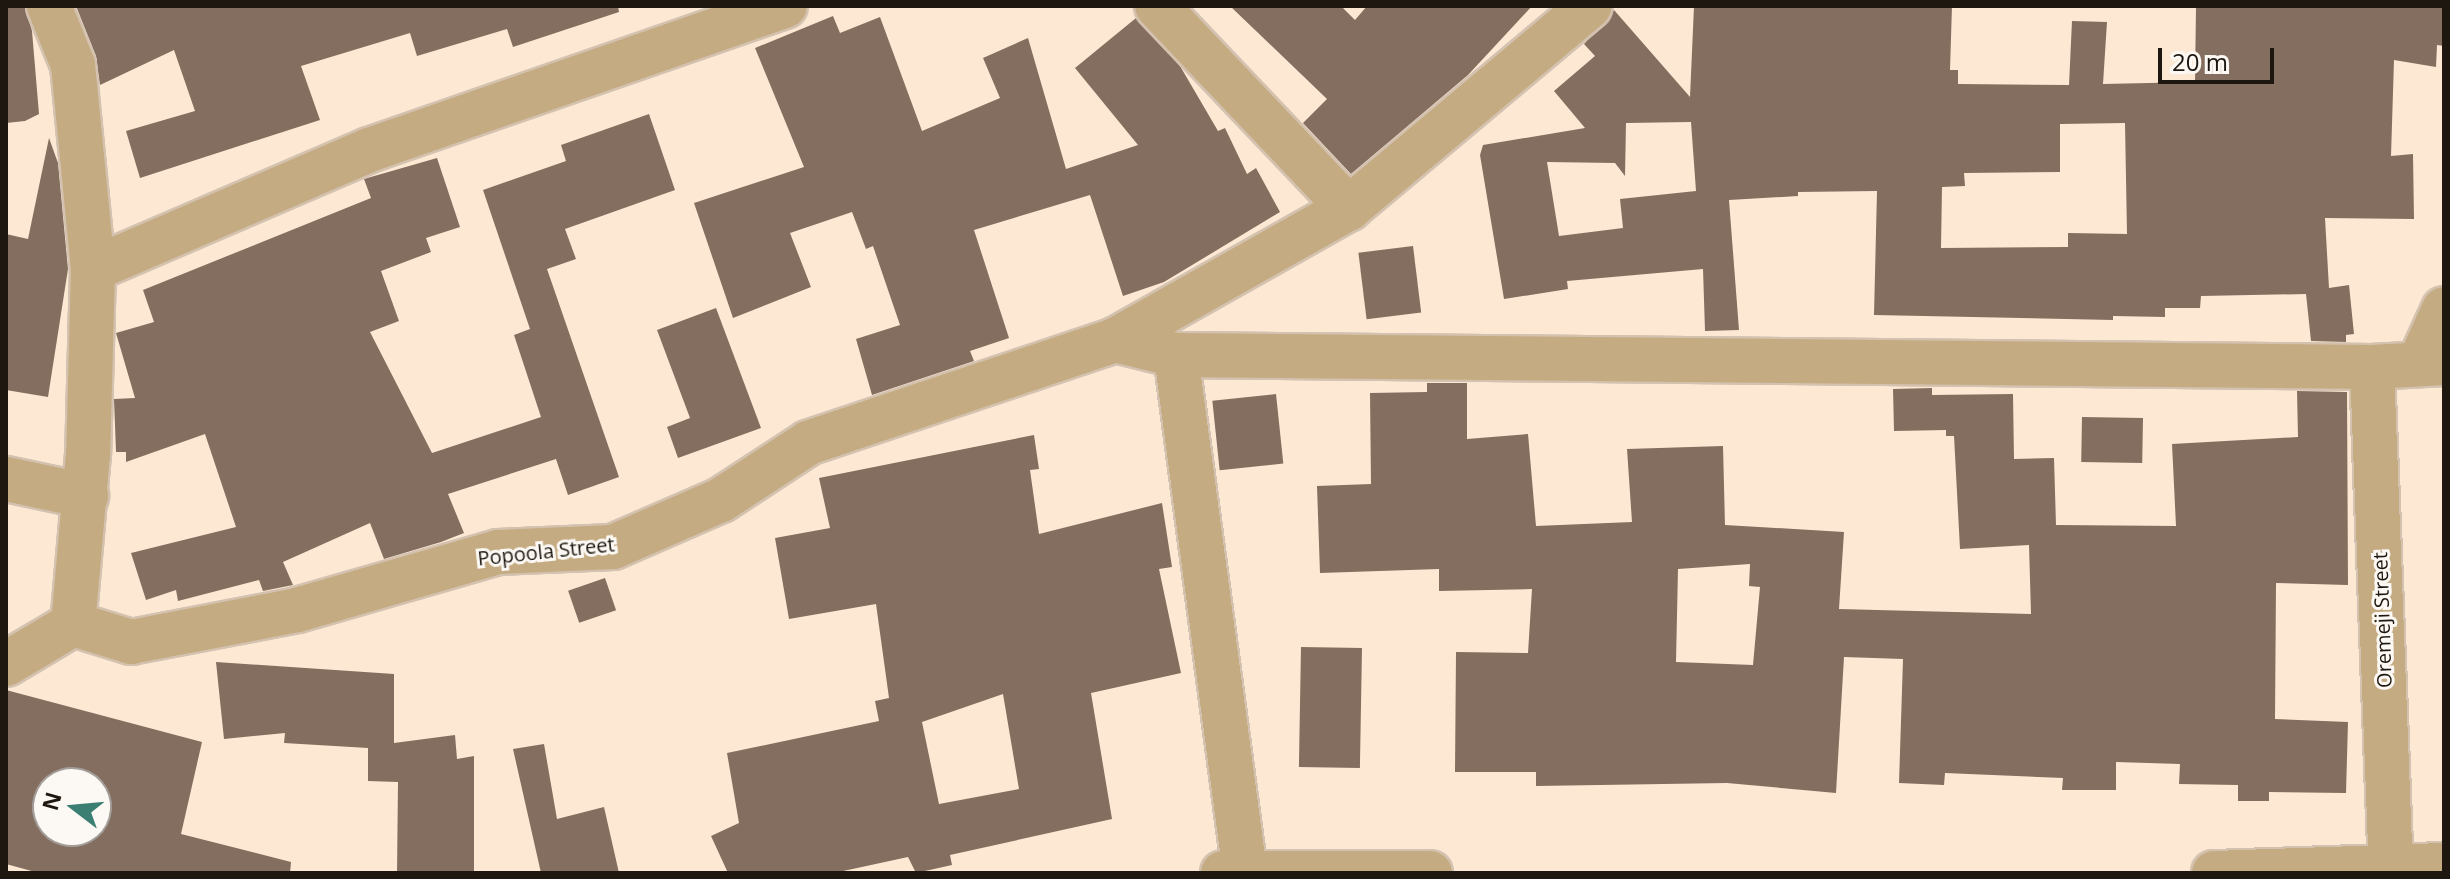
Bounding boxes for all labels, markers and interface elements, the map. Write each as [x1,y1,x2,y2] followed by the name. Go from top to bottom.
[2162,32,2278,82] scale bar
[2172,45,2228,78] text: 20 m
[476,532,616,570] street label: Popoola Street
[2368,552,2396,688] street label: Oremeji Street
[32,767,112,847] north arrow
[34,788,68,814] text: N

